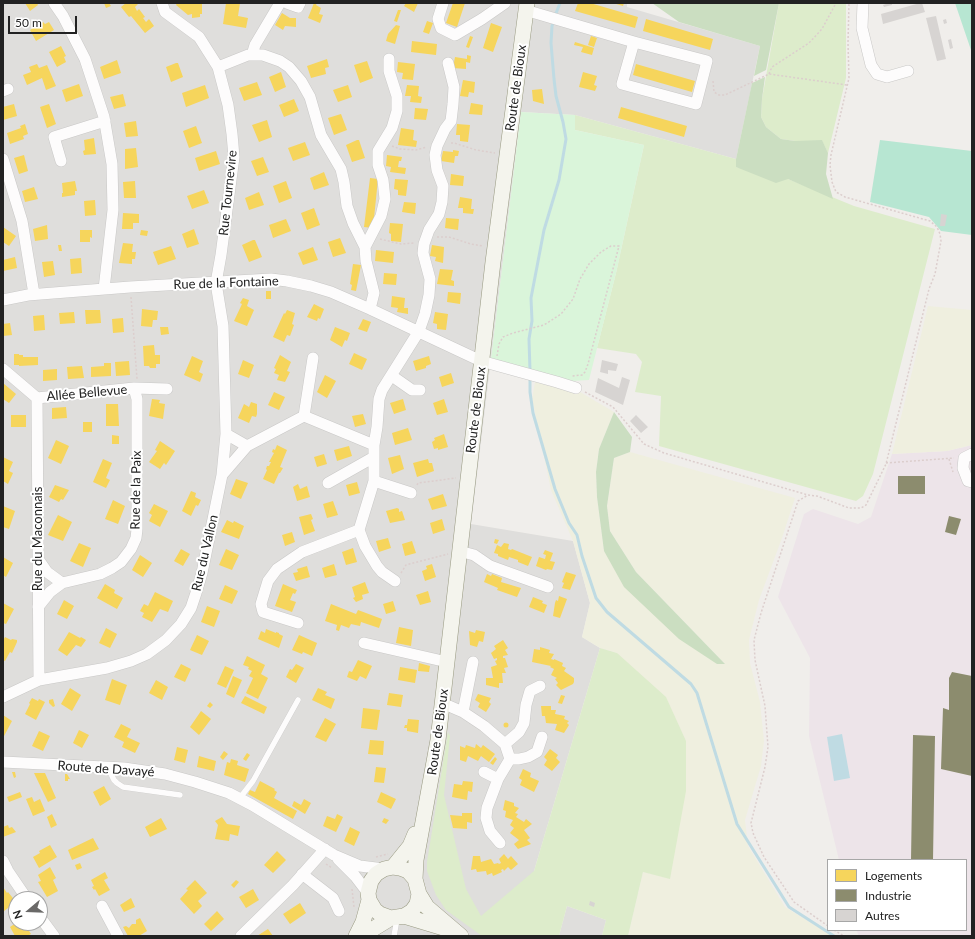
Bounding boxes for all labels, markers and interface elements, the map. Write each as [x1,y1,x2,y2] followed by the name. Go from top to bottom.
[10,8,79,34] scale bar
[15,15,42,30] text: 50 m
[502,44,530,132] street label: Route de Bioux
[216,149,240,237] street label: Rue Tournevire
[173,273,279,293] street label: Rue de la Fontaine
[463,366,489,454] street label: Route de Bioux
[46,382,128,404] street label: Allée Bellevue
[128,450,144,530] street label: Rue de la Paix
[30,487,46,591] street label: Rue du Maconnais
[189,513,221,593] street label: Rue du Vallon
[424,688,452,776] street label: Route de Bioux
[57,758,155,780] street label: Route de Davayé
[827,859,967,931] legend
[865,868,922,883] text: Logements
[865,888,911,903] text: Industrie
[8,891,48,931] north arrow
[865,908,900,923] text: Autres
[10,909,25,921] text: N

